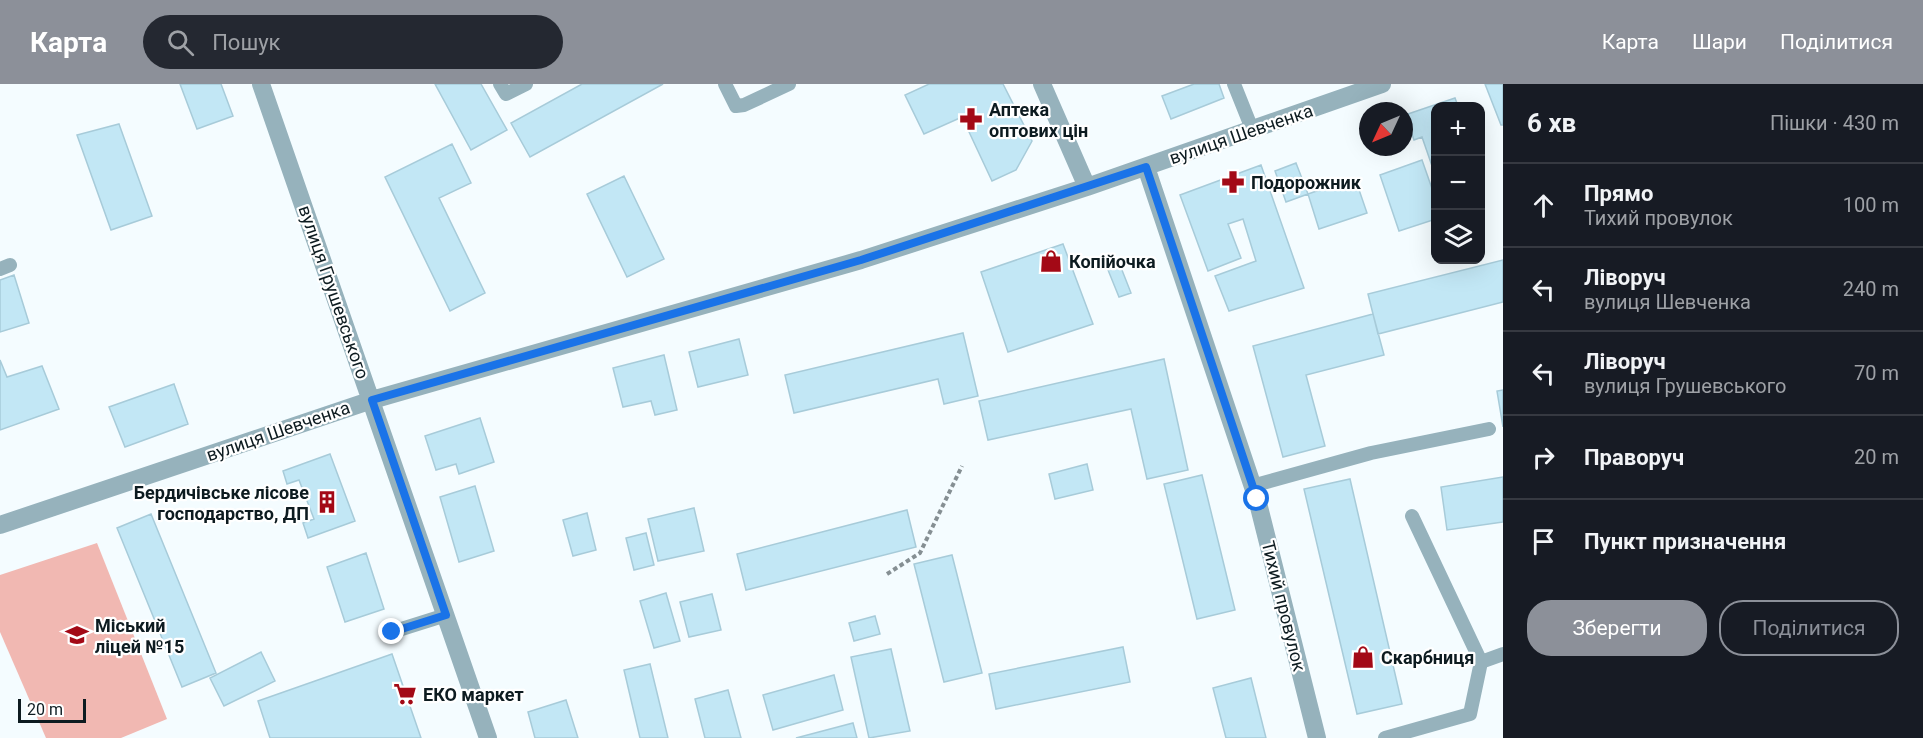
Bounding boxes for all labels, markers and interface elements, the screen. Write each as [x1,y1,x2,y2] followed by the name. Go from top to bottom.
[143,15,563,69] search box
[30,26,107,59] text: Карта
[164,26,197,59] icon: search
[212,30,280,55] text: Пошук
[1602,30,1659,54] text: Карта
[1692,30,1747,54] text: Шари
[1780,30,1893,54] text: Поділитися
[989,99,1088,141] place label: Аптека оптових цін
[1167,100,1315,168] street label: вулиця Шевченка
[1359,102,1413,156] north arrow
[1431,102,1485,264] map controls
[1431,102,1485,156] button: +
[958,106,984,132] pharmacy icon: Аптека оптових цін
[1527,108,1576,138] text: 6 хв
[1770,111,1899,135] text: Пішки · 430 m
[1431,156,1485,210] button: −
[1220,169,1246,195] pharmacy icon: Подорожник
[1251,172,1362,193] place label: Подорожник
[1584,181,1653,206] text: Прямо
[1527,189,1560,222] icon: ahead
[1843,193,1899,217] text: 100 m
[294,203,374,381] street label: вулиця Грушевського
[1584,206,1733,230] text: Тихий провулок
[1431,210,1485,264] button: layers
[1038,248,1064,274] shop icon: Копійочка
[1069,251,1156,272] place label: Копійочка
[1584,265,1666,290] text: Ліворуч
[1527,273,1560,306] icon: left
[1843,277,1899,301] text: 240 m
[1584,290,1751,314] text: вулиця Шевченка
[1584,349,1666,374] text: Ліворуч
[1527,357,1560,390] icon: left
[1854,361,1899,385] text: 70 m
[1584,374,1786,398] text: вулиця Грушевського
[204,397,352,465] street label: вулиця Шевченка
[1527,441,1560,474] icon: right
[1584,445,1684,470] text: Праворуч
[1854,445,1899,469] text: 20 m
[134,482,309,524] place label: Бердичівське лісове господарство, ДП
[1243,485,1269,511] route start
[314,489,340,515] building icon: Бердичівське лісове господарство, ДП
[1527,525,1560,558] icon: arrive
[1584,529,1786,554] text: Пункт призначення
[1258,539,1310,674] street label: Тихий провулок
[1527,600,1707,656] button: Зберегти
[1719,600,1899,656] button: Поділитися
[95,615,184,657] place label: Міський ліцей №15
[378,618,404,644] route end
[64,622,90,648] school or university icon: Міський ліцей №15
[1350,644,1376,670] shop icon: Скарбниця
[1381,647,1474,668] place label: Скарбниця
[392,681,418,707] supermarket icon: ЕКО маркет
[423,684,524,705] place label: ЕКО маркет
[18,696,86,724] scale bar
[27,700,63,719] text: 20 m

